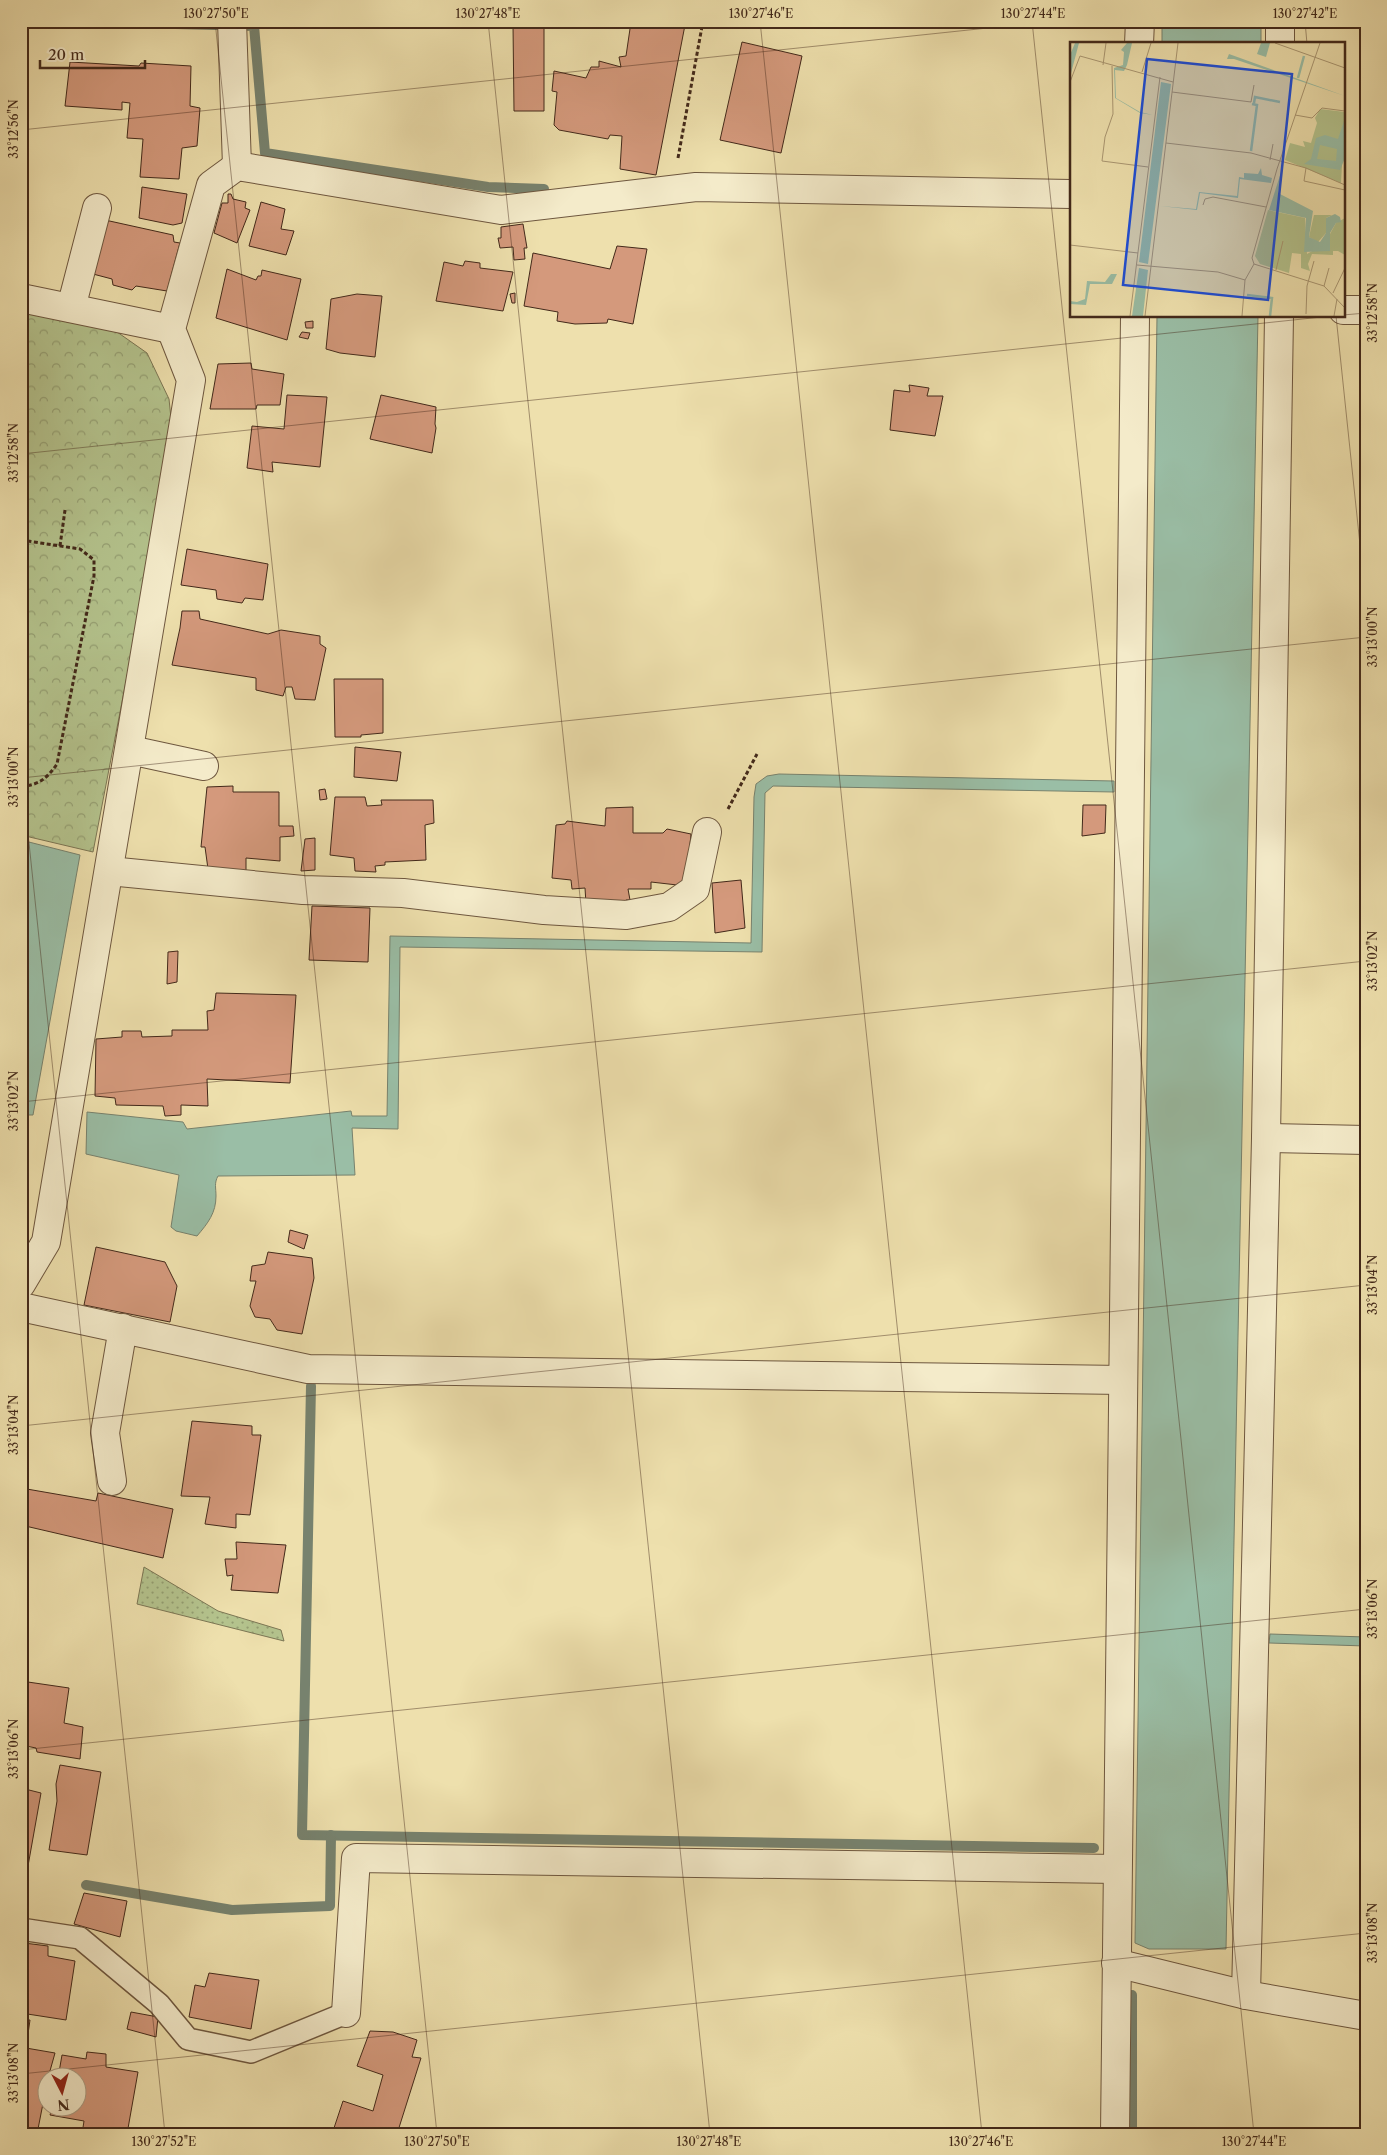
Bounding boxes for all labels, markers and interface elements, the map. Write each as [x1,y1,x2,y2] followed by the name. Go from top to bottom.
[183,6,249,21] text: 130°27'50"E
[456,6,520,21] text: 130°27'48"E
[729,6,793,21] text: 130°27'46"E
[1001,6,1065,21] text: 130°27'44"E
[1273,6,1337,21] text: 130°27'42"E
[40,38,145,70] scale bar
[1070,42,1344,318] inset map
[48,45,84,64] text: 20 m
[6,99,21,159] text: 33°12'56"N
[1365,283,1380,343] text: 33°12'58"N
[6,423,21,483] text: 33°12'58"N
[1365,606,1380,668] text: 33°13'00"N
[6,746,21,808] text: 33°13'00"N
[1365,931,1380,991] text: 33°13'02"N
[6,1071,21,1131] text: 33°13'02"N
[1365,1255,1380,1315] text: 33°13'04"N
[6,1395,21,1455] text: 33°13'04"N
[1365,1579,1380,1639] text: 33°13'06"N
[6,1719,21,1779] text: 33°13'06"N
[1365,1903,1380,1963] text: 33°13'08"N
[6,2043,21,2103] text: 33°13'08"N
[38,2068,88,2118] north arrow
[56,2095,70,2115] text: N
[132,2134,196,2149] text: 130°27'52"E
[404,2134,470,2149] text: 130°27'50"E
[677,2134,741,2149] text: 130°27'48"E
[949,2134,1013,2149] text: 130°27'46"E
[1222,2134,1286,2149] text: 130°27'44"E

